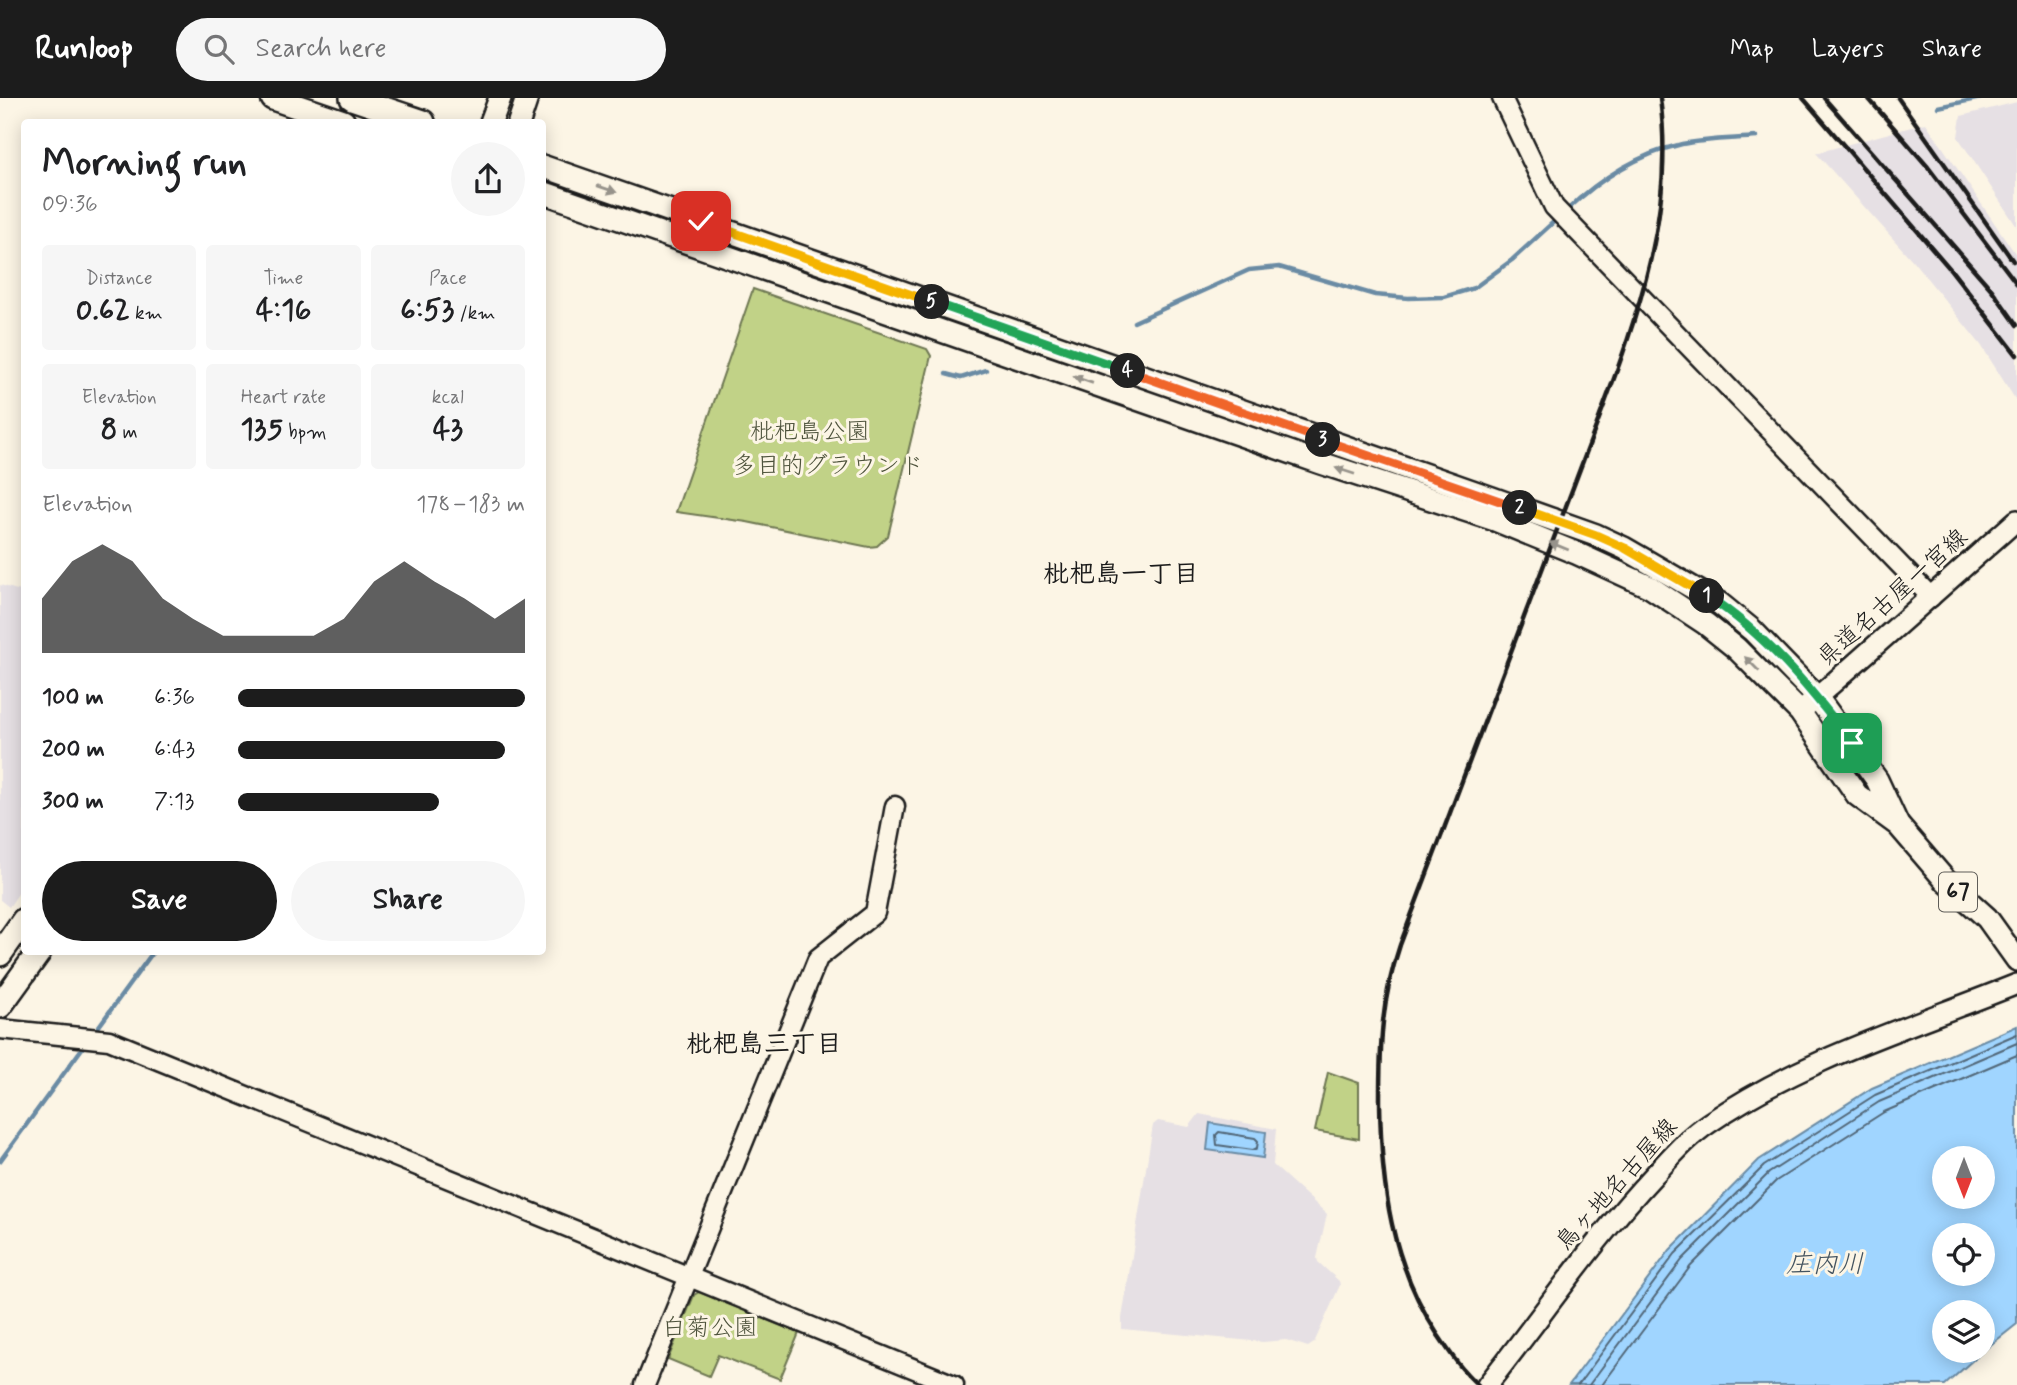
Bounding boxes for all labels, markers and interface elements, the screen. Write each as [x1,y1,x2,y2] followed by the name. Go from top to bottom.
[176,18,666,81] search box
[35,27,134,71] text: Runloop
[200,30,238,68] icon: search
[256,32,386,66] text: Search here
[1730,34,1774,65] text: Map
[1812,34,1884,65] text: Layers
[1922,34,1982,65] text: Share
[42,139,247,188] text: Morning run
[451,142,525,216] button: share
[597,184,618,195] one-way arrow
[42,190,98,220] text: 09:36
[671,191,731,251] pin
[682,202,720,240] icon: check
[86,266,153,291] text: Distance
[264,266,303,291] text: Time
[429,266,467,291] text: Pace
[914,284,950,320] pin: 5
[926,289,937,314] text: 5
[76,291,130,330] text: 0.62
[256,291,311,330] text: 4:16
[400,291,454,330] text: 6:53
[130,301,163,326] text: km
[454,301,495,326] text: /km
[1110,354,1146,388] pin: 4
[1122,358,1133,383] text: 4
[1073,374,1094,385] one-way arrow
[82,385,157,410] text: Elevation
[241,385,326,410] text: Heart rate
[432,385,464,410] text: kcal
[101,410,117,449] text: 8
[240,410,283,449] text: 135
[433,410,463,449] text: 43
[750,417,870,448] park label: 枇杷島公園
[117,420,138,445] text: m
[283,420,327,445] text: bpm
[1306,422,1340,458] pin: 3
[1318,427,1327,452] text: 3
[732,451,924,482] park label: 多目的グラウンド
[1334,465,1355,476] one-way arrow
[42,490,133,520] text: Elevation
[416,490,525,520] text: 178–183 m
[1502,490,1538,526] pin: 2
[1515,495,1524,520] text: 2
[1811,522,1975,674] street label: 県道名古屋一宮線
[1549,540,1570,551] one-way arrow
[1043,558,1199,592] district label: 枇杷島一丁目
[1690,578,1724,614] pin: 1
[1702,583,1711,608] text: 1
[1744,656,1760,673] one-way arrow
[42,683,104,713] text: 100 m
[154,683,195,713] text: 6:36
[1822,713,1882,773] pin
[1833,724,1871,762] icon: arrive
[42,735,105,765] text: 200 m
[154,735,195,765] text: 6:43
[42,787,104,817] text: 300 m
[154,787,194,817] text: 7:13
[42,861,277,941] button: Save
[291,861,525,941] button: Share
[1939,872,1977,912] road number: 67
[686,1028,842,1062] district label: 枇杷島三丁目
[1549,1112,1685,1258] street label: 鳥ヶ地名古屋線
[1932,1146,1995,1209] north arrow
[1932,1146,1995,1363] map controls
[1932,1223,1995,1286] button: locate
[1786,1248,1864,1282] water label: 庄内川
[1932,1300,1995,1363] button: layers
[662,1313,758,1344] park label: 白菊公園

